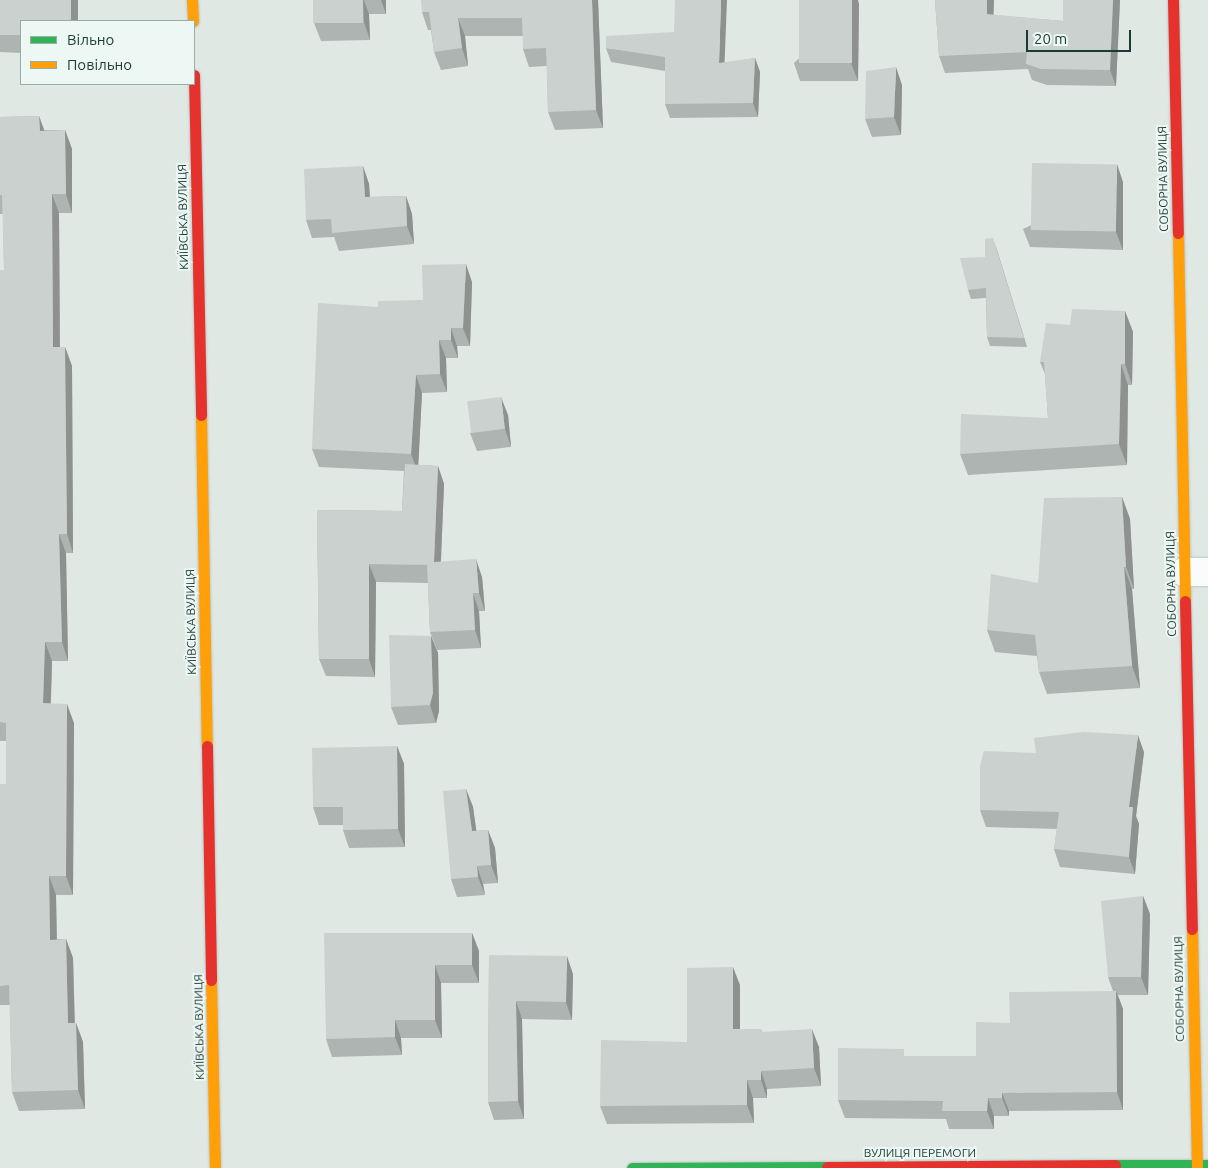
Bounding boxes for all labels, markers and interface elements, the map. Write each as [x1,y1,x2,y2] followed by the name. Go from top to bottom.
[20,20,195,85] legend
[1028,20,1133,52] scale bar
[1034,30,1067,47] text: 20 m
[67,31,114,48] text: Вільно
[67,56,132,73] text: Повільно
[1155,126,1171,232] street label: СОБОРНА ВУЛИЦЯ
[175,164,191,270] street label: КИЇВСЬКА ВУЛИЦЯ
[1163,531,1179,637] street label: СОБОРНА ВУЛИЦЯ
[183,569,199,675] street label: КИЇВСЬКА ВУЛИЦЯ
[1171,936,1187,1042] street label: СОБОРНА ВУЛИЦЯ
[191,974,207,1080] street label: КИЇВСЬКА ВУЛИЦЯ
[864,1146,976,1160] street label: ВУЛИЦЯ ПЕРЕМОГИ

